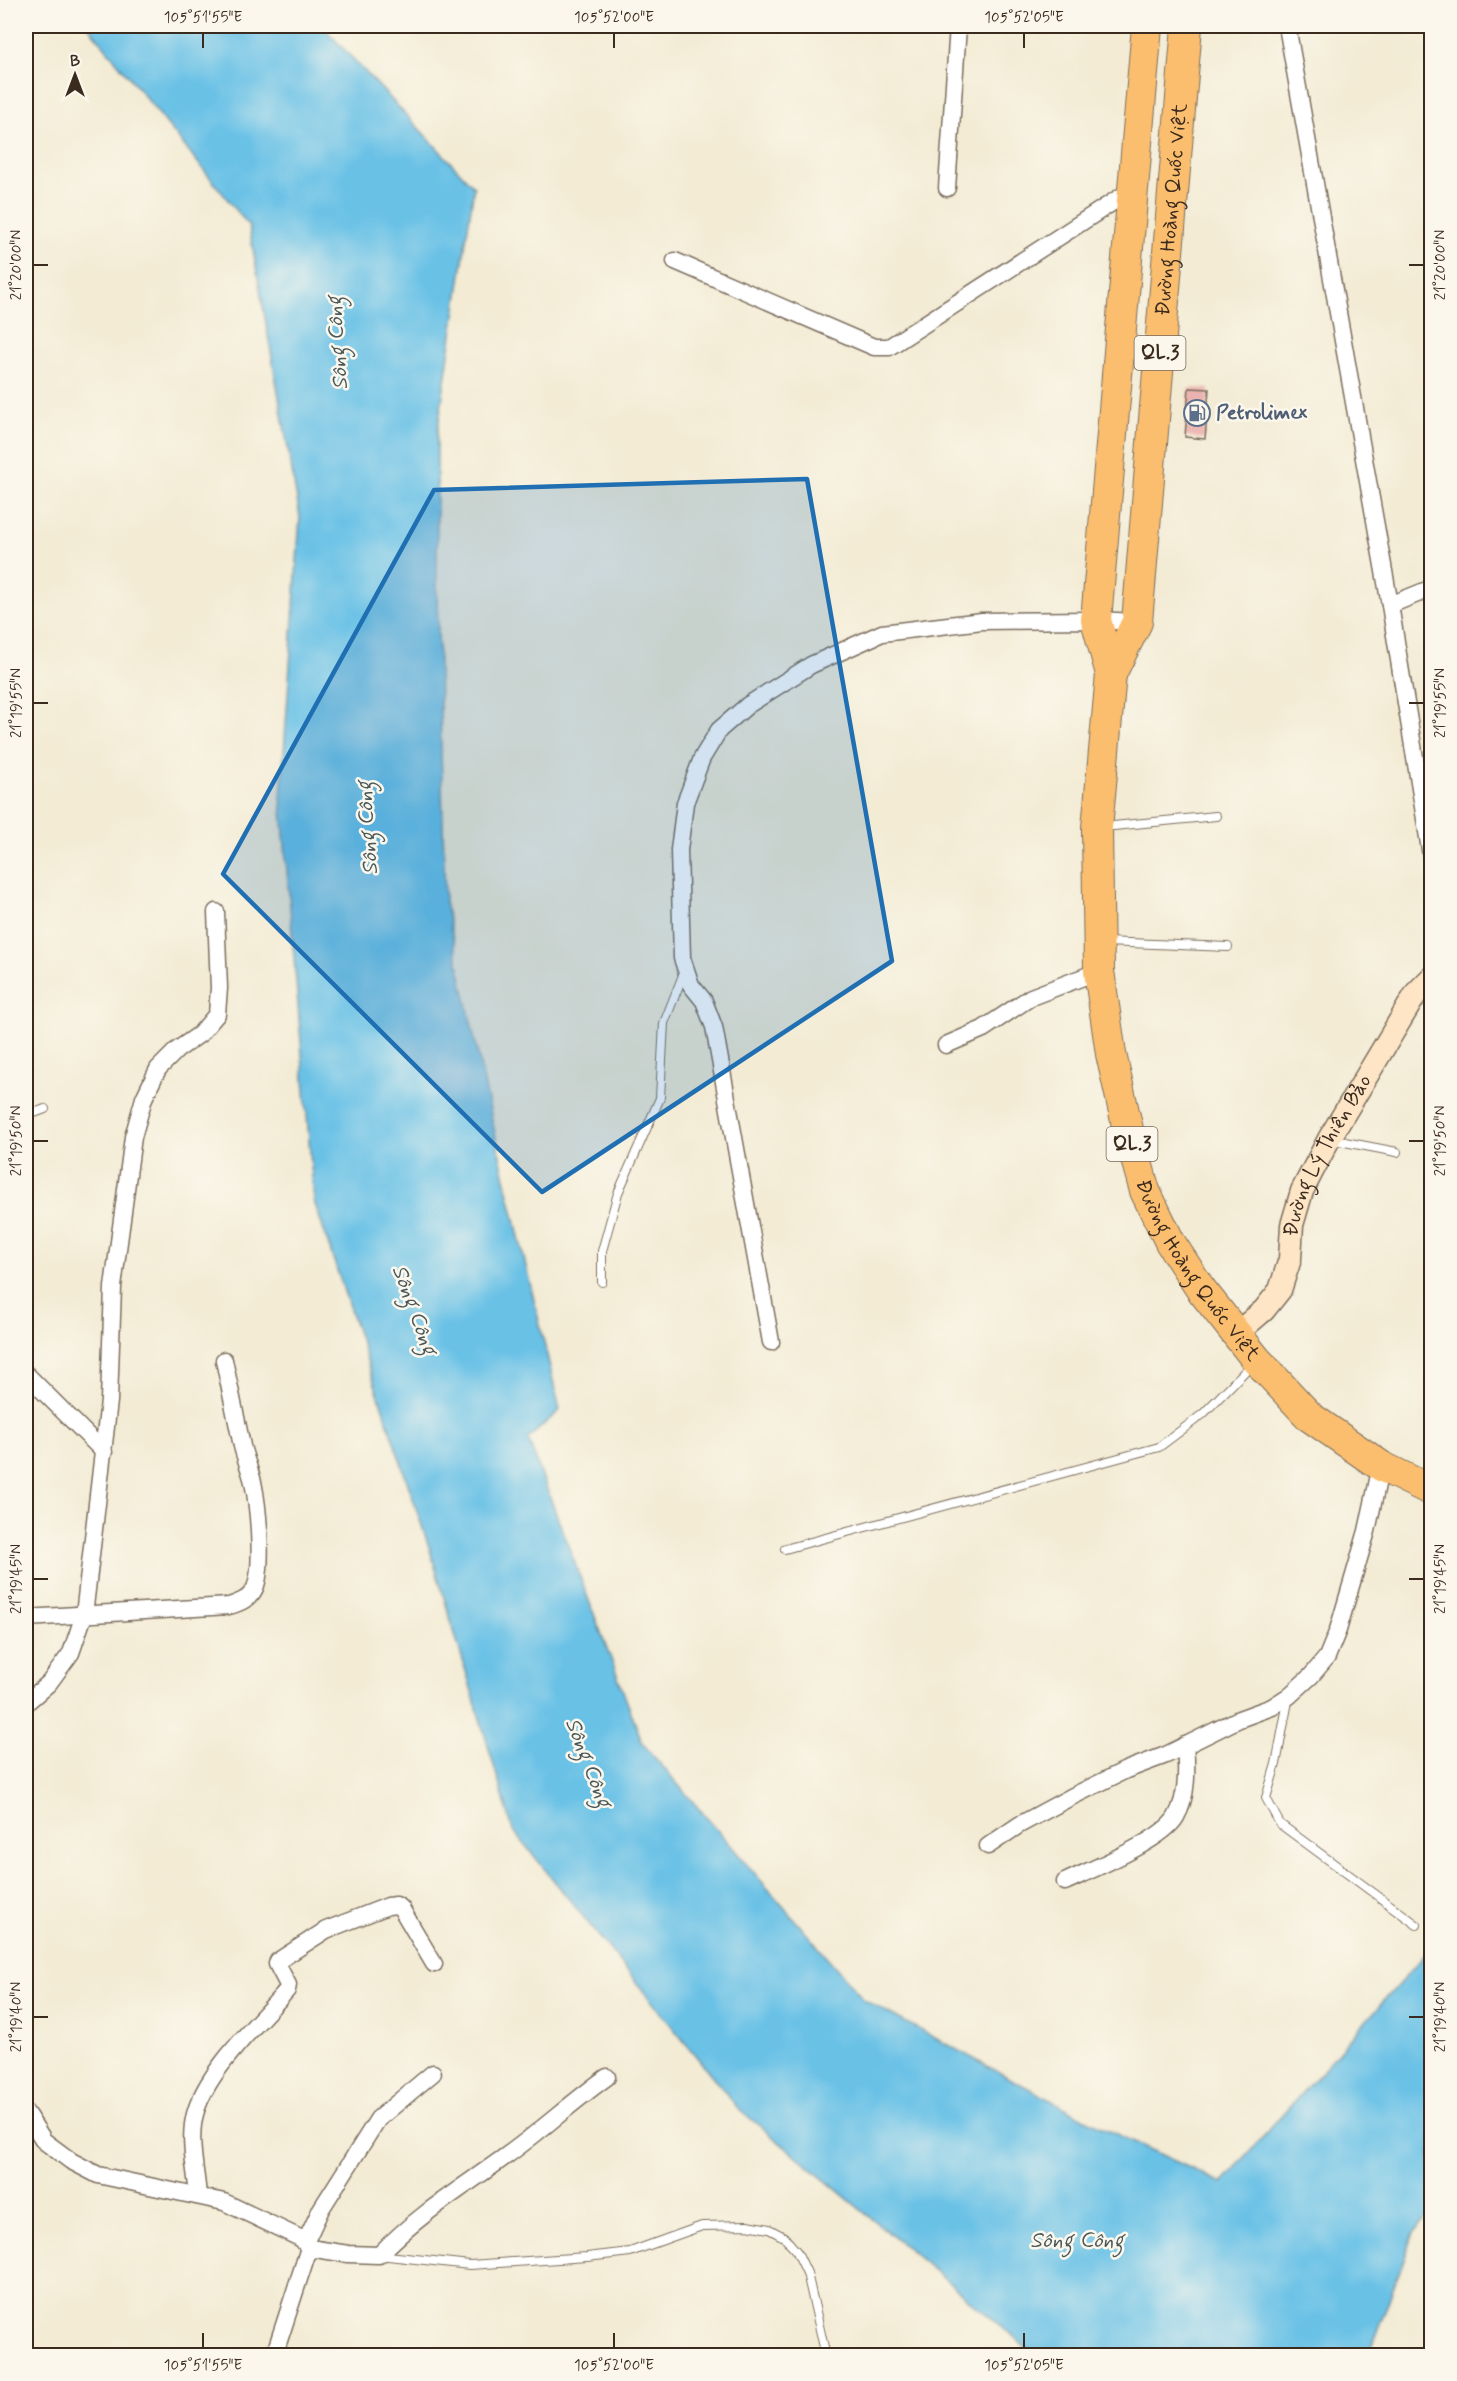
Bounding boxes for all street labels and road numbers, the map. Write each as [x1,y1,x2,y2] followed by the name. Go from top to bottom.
[1149,102,1195,317] street label: Đường Hoàng Quốc Việt
[1134,336,1186,370] road number: QL.3
[1277,1069,1378,1237] street label: Đường Lý Thiên Bảo
[1106,1127,1158,1161] road number: QL.3
[1128,1176,1267,1368] street label: Đường Hoàng Quốc Việt

